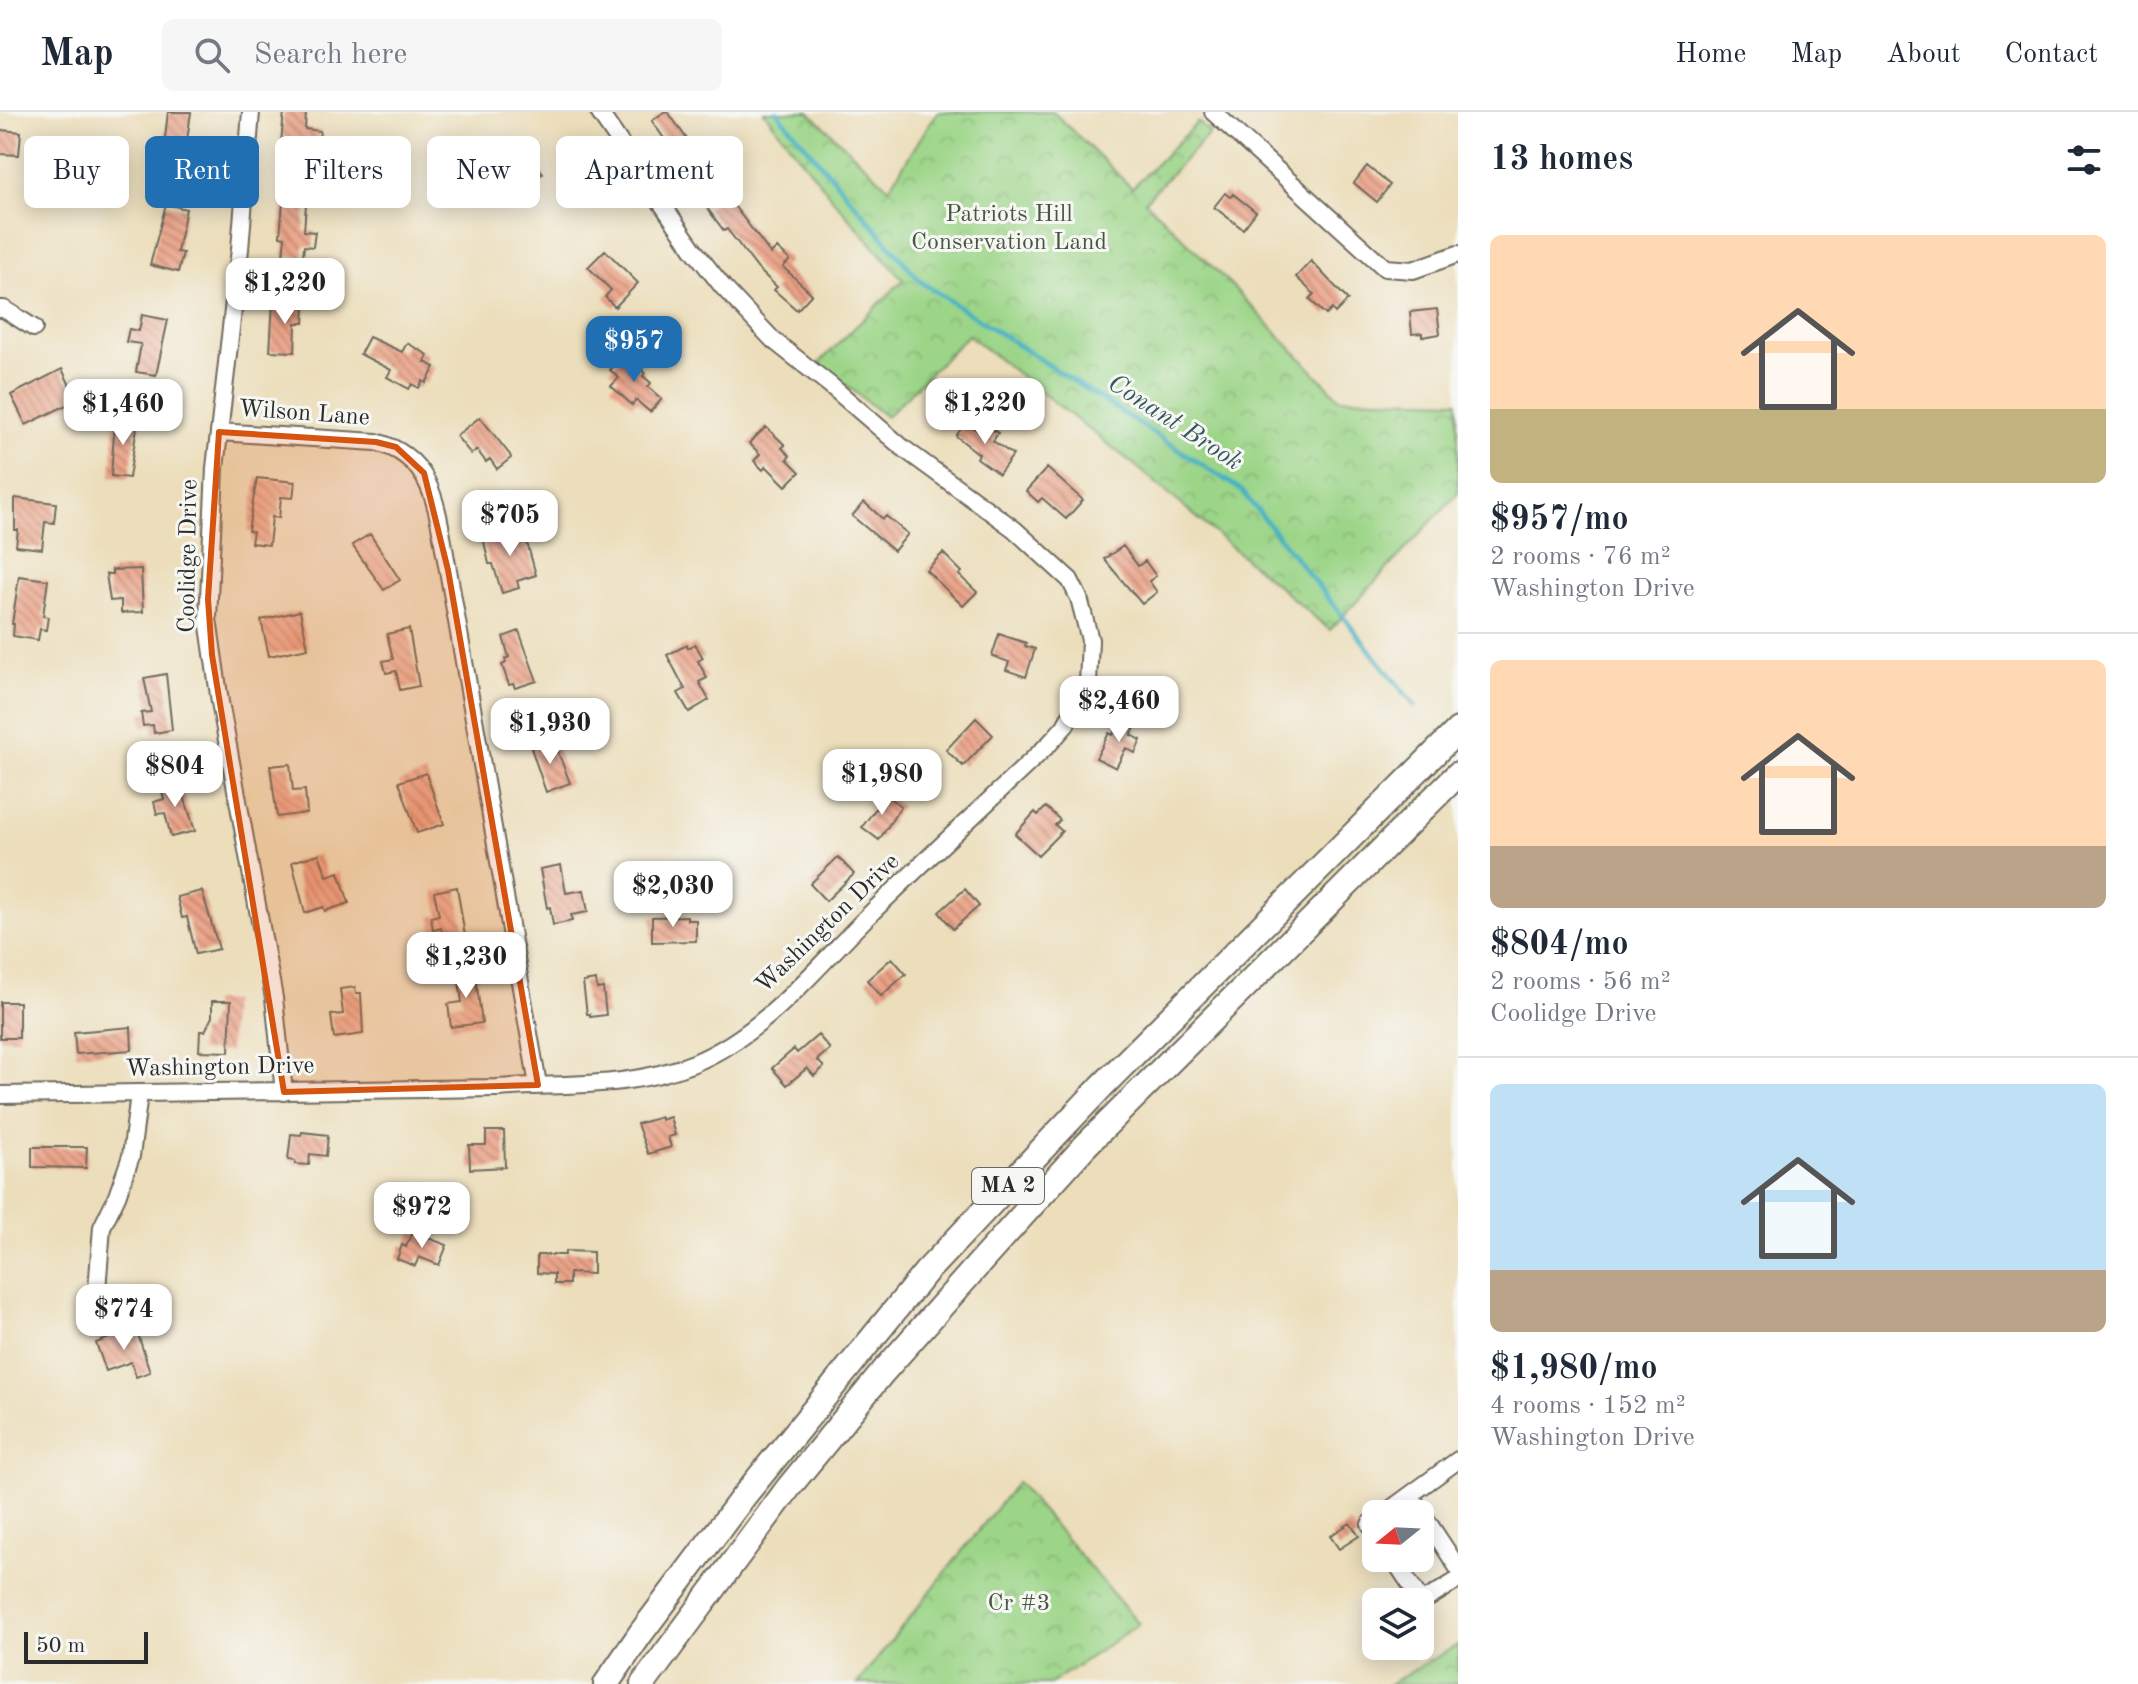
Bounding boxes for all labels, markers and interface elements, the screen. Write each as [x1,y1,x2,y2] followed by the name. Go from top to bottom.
[162,19,722,91] search box
[190,33,234,77] icon: search
[40,36,114,74] text: Map
[254,40,407,70] text: Search here
[1675,41,1746,69] text: Home
[1790,41,1842,69] text: Map
[1886,41,1961,69] text: About
[2005,41,2098,69] text: Contact
[24,136,129,208] chip: Buy
[145,136,259,208] chip: Rent
[275,136,411,208] chip: Filters
[427,136,540,208] chip: New
[556,136,743,208] chip: Apartment
[2062,138,2106,182] icon: filters
[1490,143,1633,177] text: 13 homes
[911,203,1107,255] park label: Patriots Hill Conservation Land
[220,258,350,326] pin: $1,220
[244,271,326,297] text: $1,220
[1726,287,1870,431] icon: home
[587,316,681,384] pin: $957
[604,329,664,355] text: $957
[1103,370,1247,476] water label: Conant Brook
[920,378,1050,446] pin: $1,220
[58,379,188,447] pin: $1,460
[944,391,1026,417] text: $1,220
[82,392,164,418] text: $1,460
[238,397,370,431] street label: Wilson Lane
[176,479,202,633] street label: Coolidge Drive
[463,490,557,558] pin: $705
[480,503,540,529] text: $705
[1490,503,1629,537] text: $957/mo
[1490,544,1671,570] text: 2 rooms · 76 m²
[1490,576,1695,602] text: Washington Drive
[1054,676,1184,744] pin: $2,460
[1078,689,1160,715] text: $2,460
[485,698,615,766] pin: $1,930
[509,711,591,737] text: $1,930
[1726,712,1870,856] icon: home
[128,741,222,809] pin: $804
[817,749,947,817] pin: $1,980
[145,754,205,780] text: $804
[841,762,923,788] text: $1,980
[752,850,904,998] street label: Washington Drive
[608,861,738,929] pin: $2,030
[632,874,714,900] text: $2,030
[1490,928,1629,962] text: $804/mo
[401,932,531,1000] pin: $1,230
[425,945,507,971] text: $1,230
[1490,969,1671,995] text: 2 rooms · 56 m²
[1490,1001,1657,1027] text: Coolidge Drive
[125,1054,315,1082] street label: Washington Drive
[1726,1136,1870,1280] icon: home
[972,1168,1044,1204] road number: MA 2
[375,1182,469,1250] pin: $972
[392,1195,452,1221] text: $972
[77,1284,171,1352] pin: $774
[94,1297,154,1323] text: $774
[1490,1352,1658,1386] text: $1,980/mo
[1490,1393,1686,1419] text: 4 rooms · 152 m²
[1490,1425,1695,1451] text: Washington Drive
[1362,1500,1434,1572] north arrow
[1362,1500,1434,1660] map controls
[1362,1588,1434,1660] button: layers
[988,1592,1050,1616] park label: Cr #3
[24,1628,148,1664] scale bar
[36,1635,85,1657] text: 50 m

